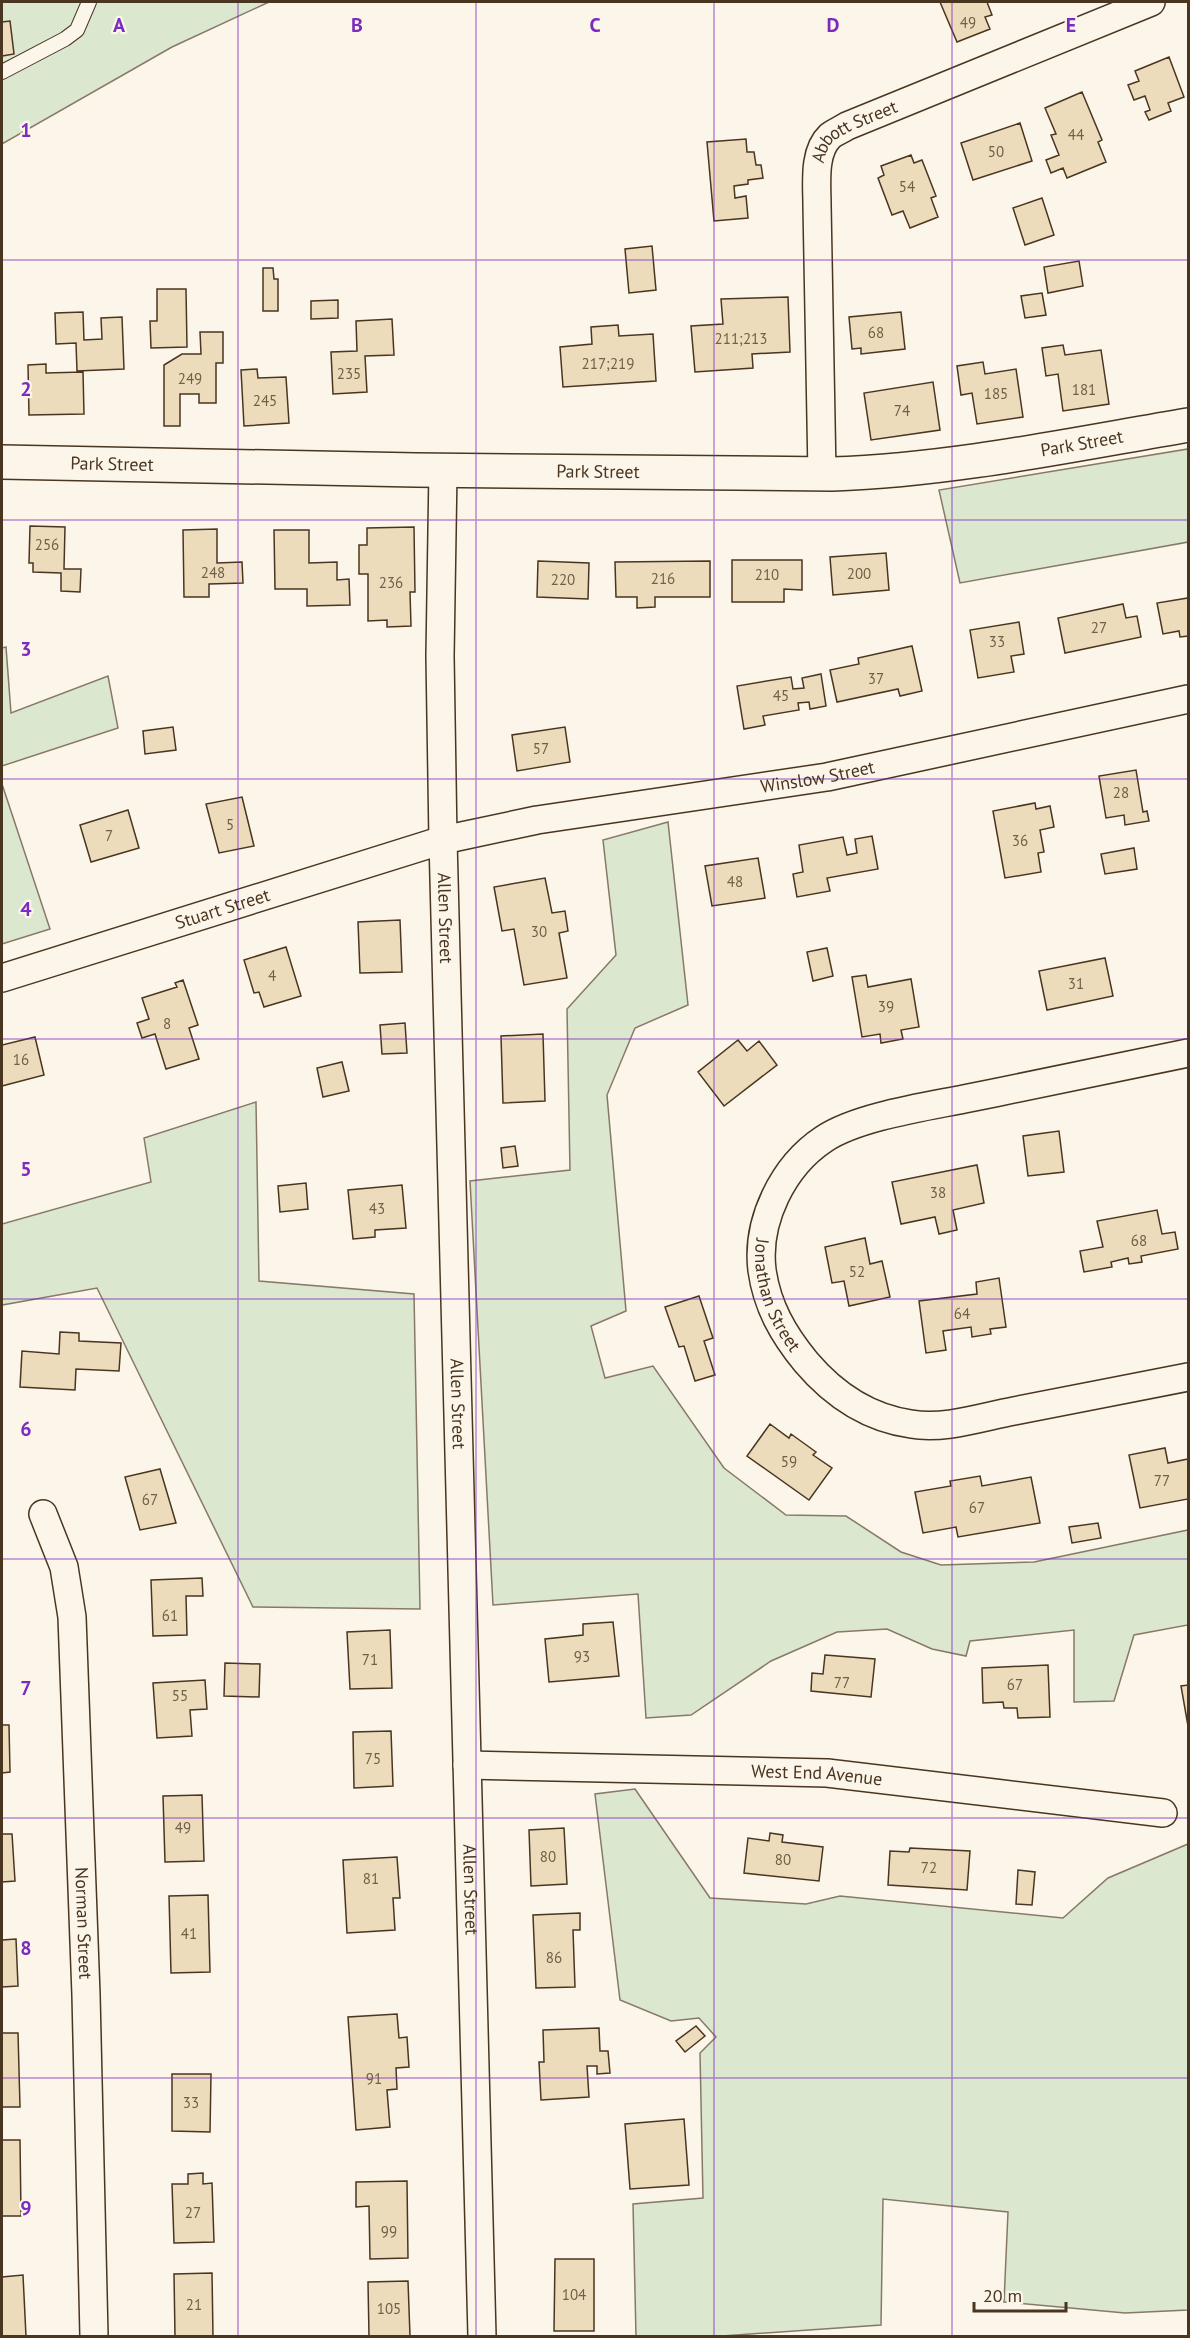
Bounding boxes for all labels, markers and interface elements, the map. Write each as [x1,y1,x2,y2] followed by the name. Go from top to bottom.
[113,12,126,38] text: A
[351,12,363,38] text: B
[589,12,601,38] text: C
[827,12,840,38] text: D
[1066,12,1076,38] text: E
[960,13,976,32] house number: 49
[806,95,901,165] street label: Abbott Street
[20,117,32,143] text: 1
[1068,125,1084,144] house number: 44
[988,142,1004,161] house number: 50
[899,177,915,196] house number: 54
[868,323,884,342] house number: 68
[715,329,767,348] house number: 211;213
[582,354,634,373] house number: 217;219
[337,364,361,383] house number: 235
[178,369,202,388] house number: 249
[20,376,32,402] text: 2
[1072,380,1096,399] house number: 181
[984,384,1008,403] house number: 185
[253,391,277,410] house number: 245
[894,401,910,420] house number: 74
[1039,425,1125,462] street label: Park Street
[70,451,154,476] street label: Park Street
[556,459,640,483] street label: Park Street
[35,535,59,554] house number: 256
[201,563,225,582] house number: 248
[847,564,871,583] house number: 200
[755,565,779,584] house number: 210
[651,569,675,588] house number: 216
[551,570,575,589] house number: 220
[379,573,403,592] house number: 236
[1091,618,1107,637] house number: 27
[989,632,1005,651] house number: 33
[20,636,32,662] text: 3
[868,669,884,688] house number: 37
[773,686,789,705] house number: 45
[533,739,549,758] house number: 57
[759,755,877,798] street label: Winslow Street
[1113,783,1129,802] house number: 28
[226,815,234,834] house number: 5
[105,826,113,845] house number: 7
[1012,831,1028,850] house number: 36
[433,872,458,964] street label: Allen Street
[727,872,743,891] house number: 48
[172,883,272,934] street label: Stuart Street
[20,896,32,922] text: 4
[531,922,547,941] house number: 30
[268,966,276,985] house number: 4
[1068,974,1084,993] house number: 31
[878,997,894,1016] house number: 39
[163,1014,171,1033] house number: 8
[13,1050,29,1069] house number: 16
[20,1156,32,1182] text: 5
[930,1183,946,1202] house number: 38
[369,1199,385,1218] house number: 43
[1131,1231,1147,1250] house number: 68
[750,1236,806,1356] street label: Jonathan Street
[849,1262,865,1281] house number: 52
[954,1304,970,1323] house number: 64
[446,1358,471,1449] street label: Allen Street
[20,1416,32,1442] text: 6
[781,1452,797,1471] house number: 59
[1154,1471,1170,1490] house number: 77
[142,1490,158,1509] house number: 67
[969,1498,985,1517] house number: 67
[162,1606,178,1625] house number: 61
[574,1647,590,1666] house number: 93
[362,1650,378,1669] house number: 71
[834,1673,850,1692] house number: 77
[20,1675,32,1701] text: 7
[1007,1675,1023,1694] house number: 67
[172,1686,188,1705] house number: 55
[365,1749,381,1768] house number: 75
[751,1759,884,1791] street label: West End Avenue
[175,1818,191,1837] house number: 49
[458,1844,484,1935] street label: Allen Street
[540,1847,556,1866] house number: 80
[775,1850,791,1869] house number: 80
[921,1858,937,1877] house number: 72
[70,1867,97,1980] street label: Norman Street
[363,1869,379,1888] house number: 81
[181,1924,197,1943] house number: 41
[20,1935,32,1961] text: 8
[546,1948,562,1967] house number: 86
[366,2069,382,2088] house number: 91
[183,2093,199,2112] house number: 33
[20,2195,32,2221] text: 9
[185,2203,201,2222] house number: 27
[381,2222,397,2241] house number: 99
[974,2275,1066,2313] scale bar
[983,2284,1022,2307] text: 20 m
[562,2285,586,2304] house number: 104
[186,2295,202,2314] house number: 21
[377,2299,401,2318] house number: 105

